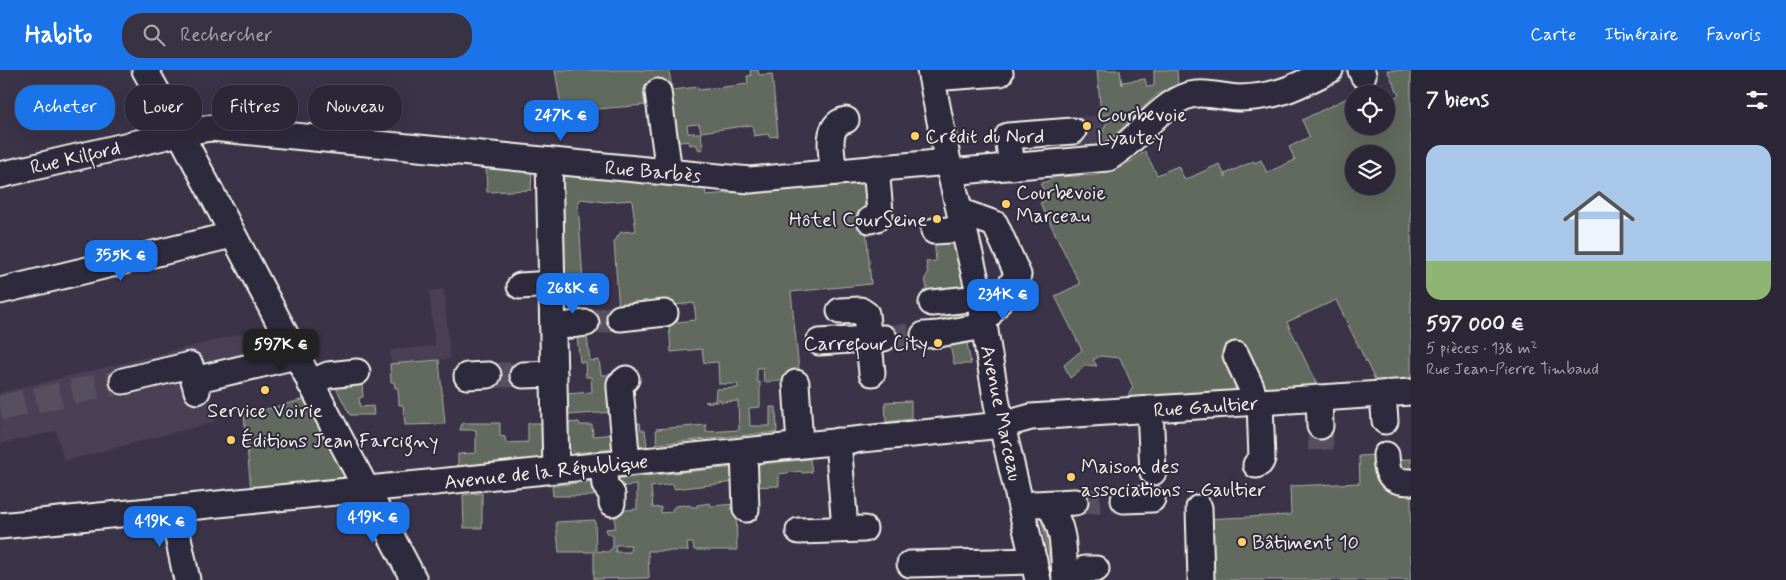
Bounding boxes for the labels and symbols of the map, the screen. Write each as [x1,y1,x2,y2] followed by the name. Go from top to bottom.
[520,100,602,142] pin: 247K €
[1097,102,1187,152] place label: Courbevoie Lyautey
[1081,120,1093,132] marker: Courbevoie Lyautey
[925,124,1044,151] place label: Crédit du Nord
[909,130,921,142] marker: Crédit du Nord
[28,135,123,184] street label: Rue Kilford
[604,155,702,190] street label: Rue Barbès
[1016,180,1106,230] place label: Courbevoie Marceau
[1000,198,1012,210] marker: Courbevoie Marceau
[789,207,927,234] place label: Hôtel CourSeine
[931,213,943,225] marker: Hôtel CourSeine
[80,240,162,282] pin: 355K €
[532,272,614,315] pin: 268K €
[962,278,1044,321] pin: 234K €
[240,328,322,371] pin: 597K €
[804,331,928,360] place label: Carrefour City
[932,337,944,349] marker: Carrefour City
[973,343,1028,484] street label: Avenue Marceau
[259,384,271,396] marker: Service Voirie
[1153,390,1260,425] street label: Rue Gaultier
[207,398,323,425] place label: Service Voirie
[241,428,438,457] place label: Éditions Jean Farcigny
[225,434,237,446] marker: Éditions Jean Farcigny
[443,448,650,497] street label: Avenue de la République
[1081,454,1266,504] place label: Maison des associations - Gaultier
[1065,471,1077,483] marker: Maison des associations - Gaultier
[332,502,414,544] pin: 419K €
[119,506,201,548] pin: 419K €
[1252,530,1359,557] place label: Bâtiment 10
[1236,536,1248,548] marker: Bâtiment 10

